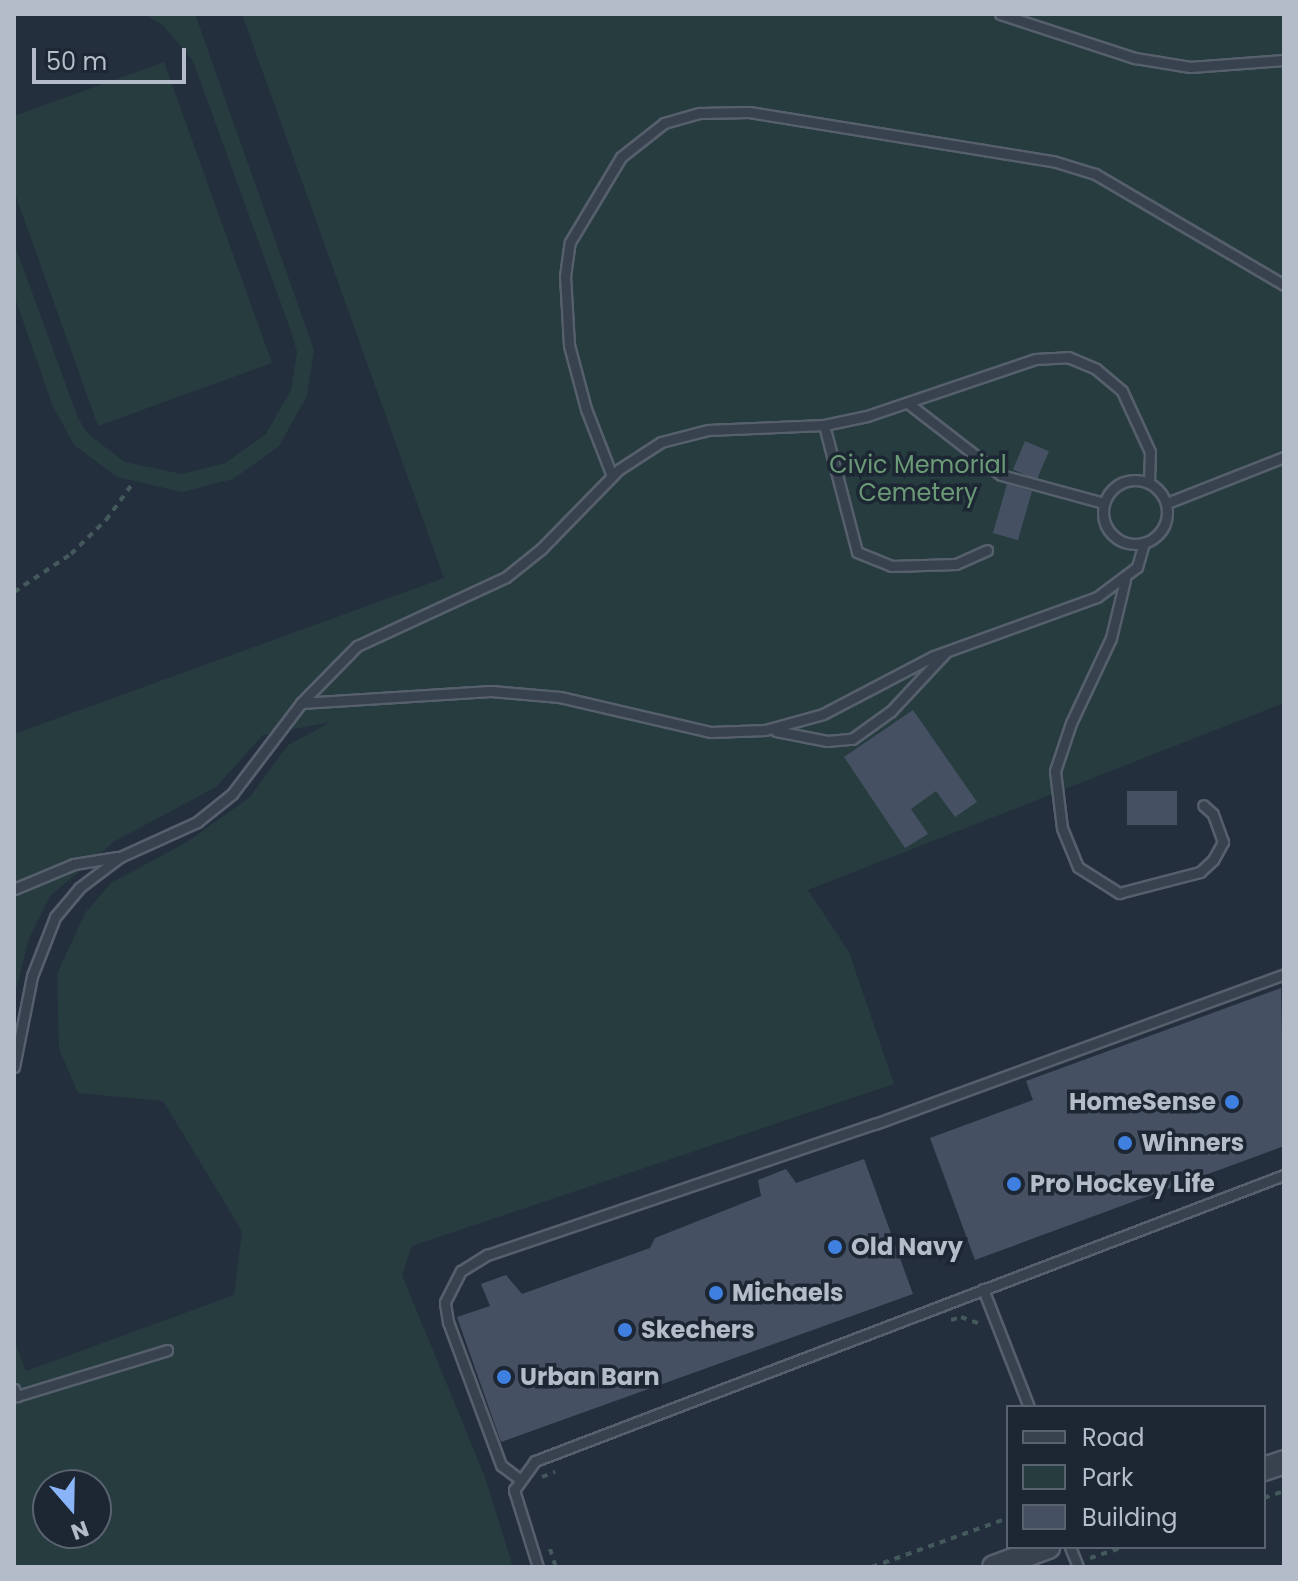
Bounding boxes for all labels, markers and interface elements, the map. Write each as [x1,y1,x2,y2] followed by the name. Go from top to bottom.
[36,32,190,82] scale bar
[46,45,107,78] text: 50 m
[829,451,1007,507] park label: Civic Memorial Cemetery
[1069,1088,1216,1116] place label: HomeSense
[1223,1093,1241,1111] marker: HomeSense
[1141,1129,1244,1157] place label: Winners
[1116,1134,1134,1152] marker: Winners
[1030,1170,1215,1198] place label: Pro Hockey Life
[1005,1175,1023,1193] marker: Pro Hockey Life
[851,1233,963,1261] place label: Old Navy
[826,1238,844,1256] marker: Old Navy
[732,1279,843,1307] place label: Michaels
[707,1284,725,1302] marker: Michaels
[641,1316,755,1344] place label: Skechers
[616,1321,634,1339] marker: Skechers
[520,1363,660,1391] place label: Urban Barn
[495,1368,513,1386] marker: Urban Barn
[1006,1405,1266,1549] legend
[1082,1421,1144,1454] text: Road
[1082,1461,1133,1494] text: Park
[32,1469,112,1549] north arrow
[1082,1501,1178,1534] text: Building
[67,1513,93,1548] text: N

